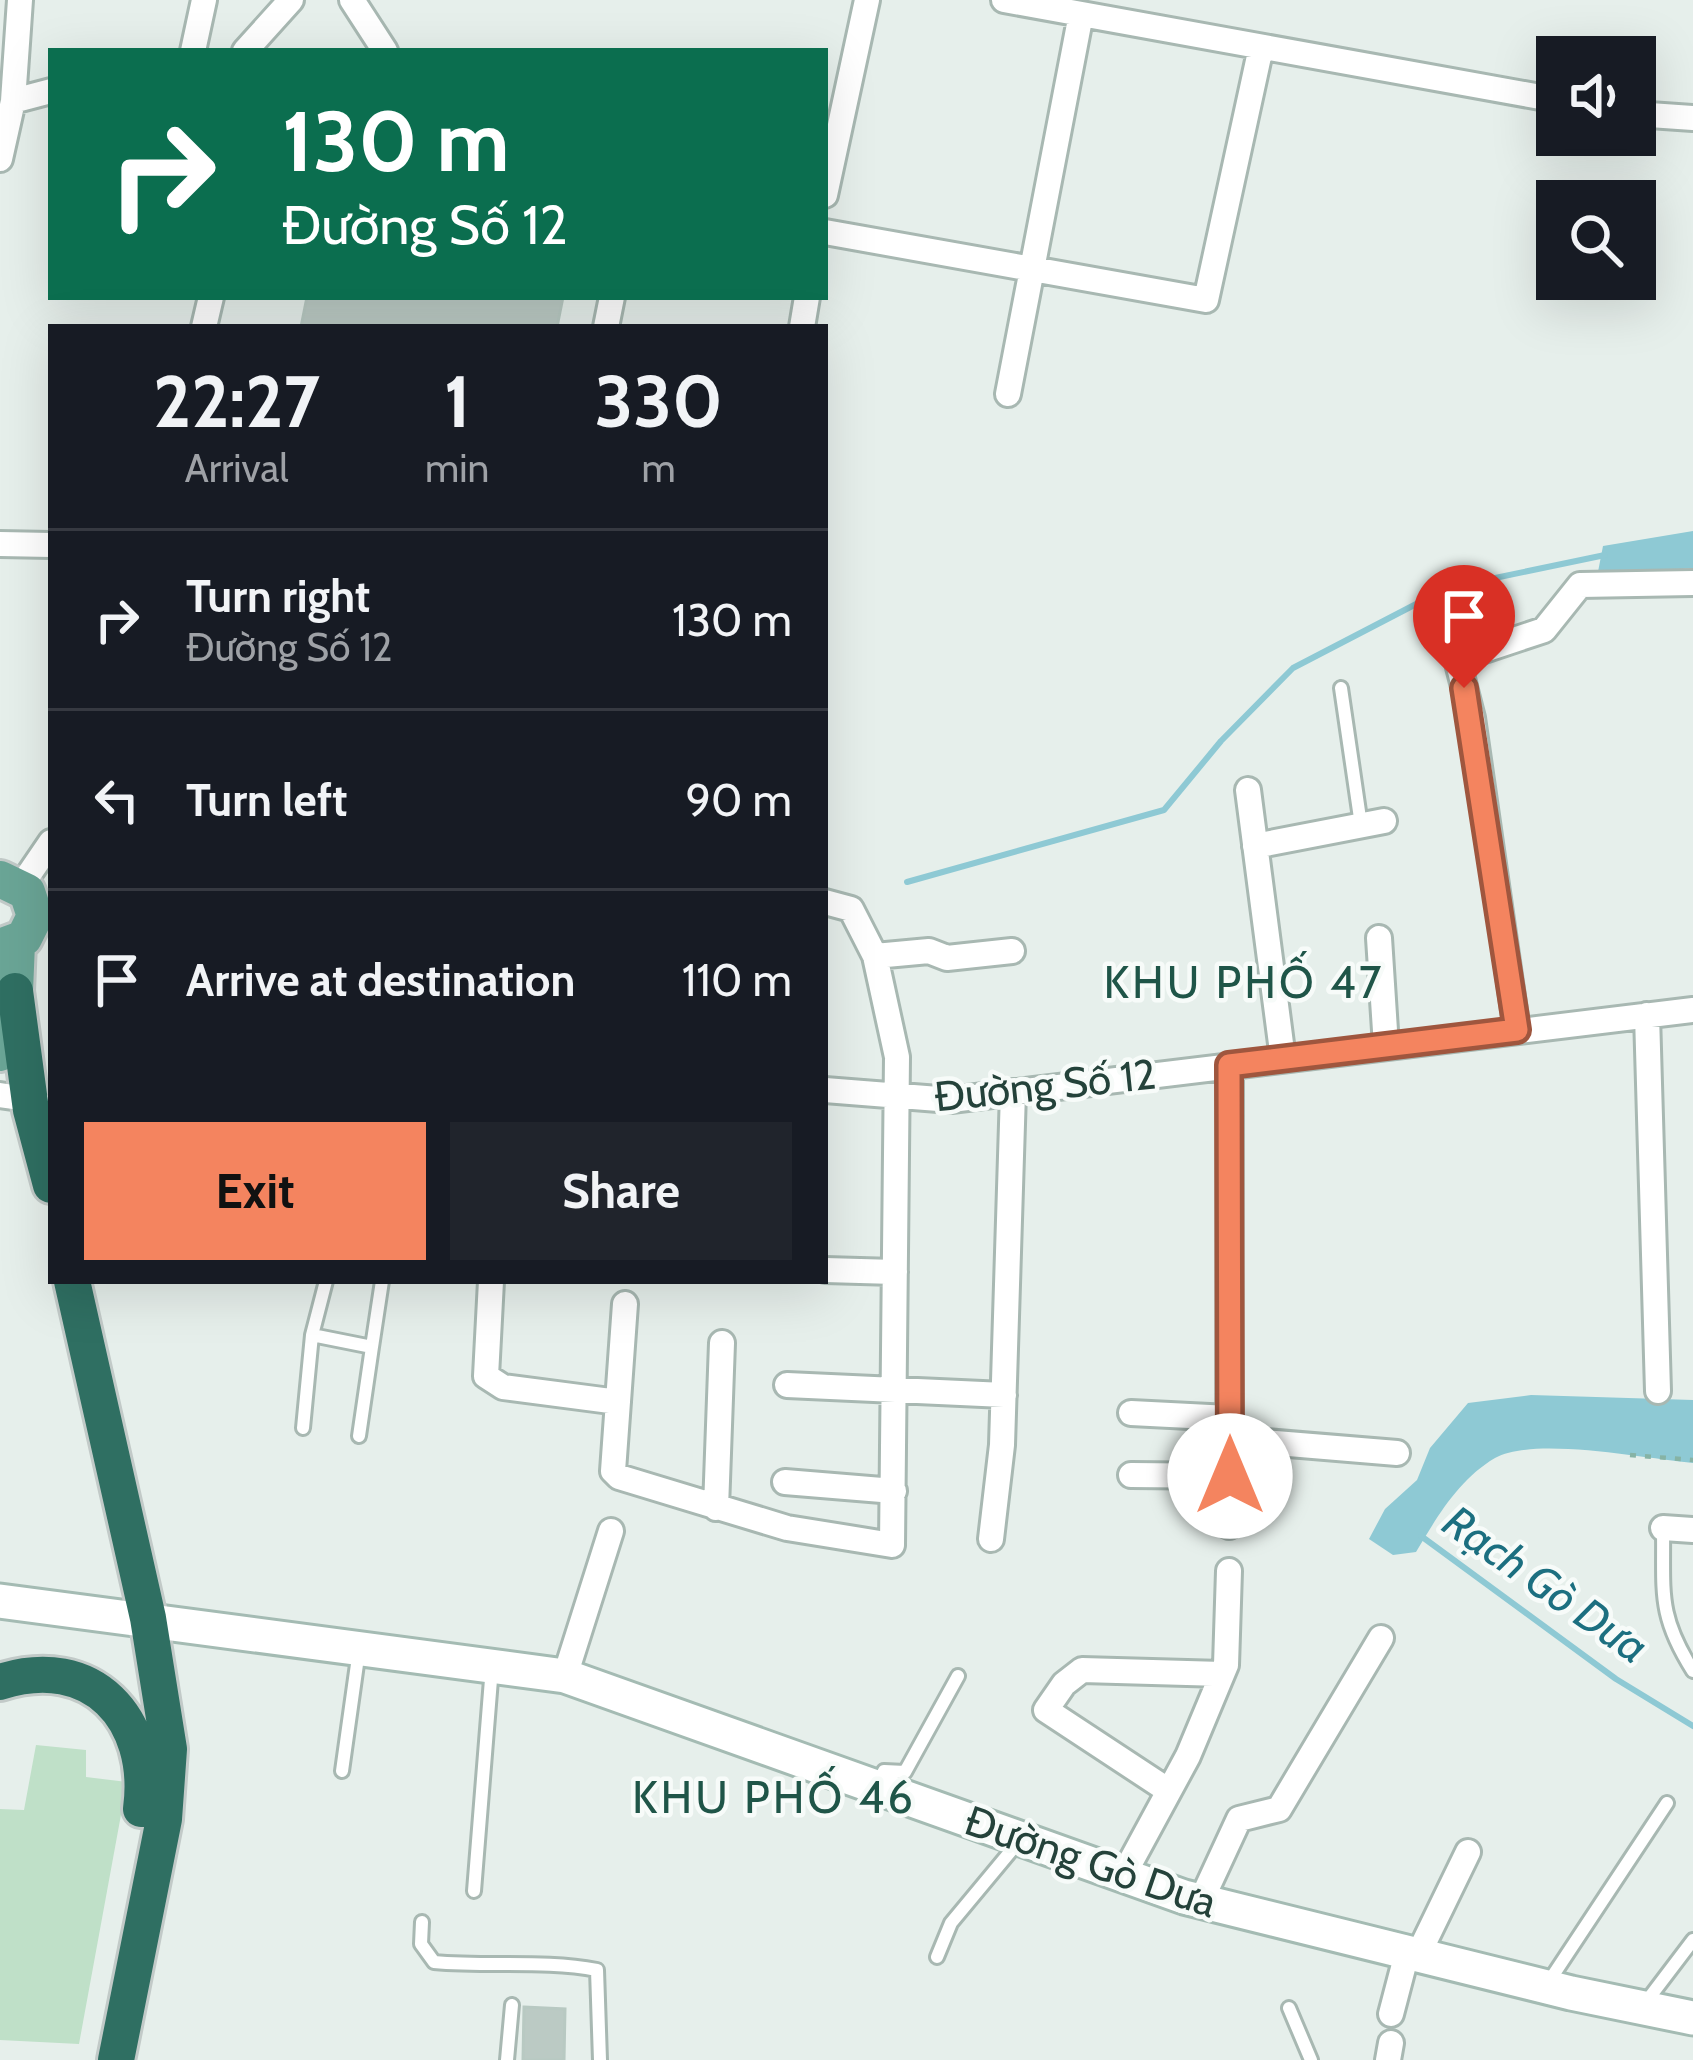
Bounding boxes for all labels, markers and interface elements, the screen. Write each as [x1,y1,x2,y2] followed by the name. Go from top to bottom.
[1536,36,1656,300] map controls
[1536,36,1656,156] button: sound
[282,90,509,192] text: 130 m
[84,96,240,252] icon: right
[1536,180,1656,300] button: search
[282,192,568,258] text: Đường Số 12
[153,358,320,445] text: 22:27
[444,358,471,445] text: 1
[594,358,723,445] text: 330
[185,444,288,492] text: Arrival
[425,444,489,492] text: min
[642,444,676,492] text: m
[1413,565,1515,688] pin
[186,569,370,623] text: Turn right
[1431,583,1497,649] icon: arrive
[84,587,150,653] icon: right
[672,593,792,647] text: 130 m
[186,623,392,671] text: Đường Số 12
[84,767,150,833] icon: left
[186,773,348,827] text: Turn left
[685,773,792,827] text: 90 m
[84,947,150,1013] icon: arrive
[1104,951,1384,1009] district label: KHU PHỐ 47
[186,953,575,1007] text: Arrive at destination
[682,953,792,1007] text: 110 m
[932,1048,1158,1122] street label: Đường Số 12
[84,1122,426,1260] button: Exit
[450,1122,792,1260] button: Share
[1167,1413,1293,1539] position arrow
[1433,1494,1659,1674] water label: Rạch Gò Dưa
[632,1766,916,1824] district label: KHU PHỐ 46
[958,1794,1224,1928] street label: Đường Gò Dưa

